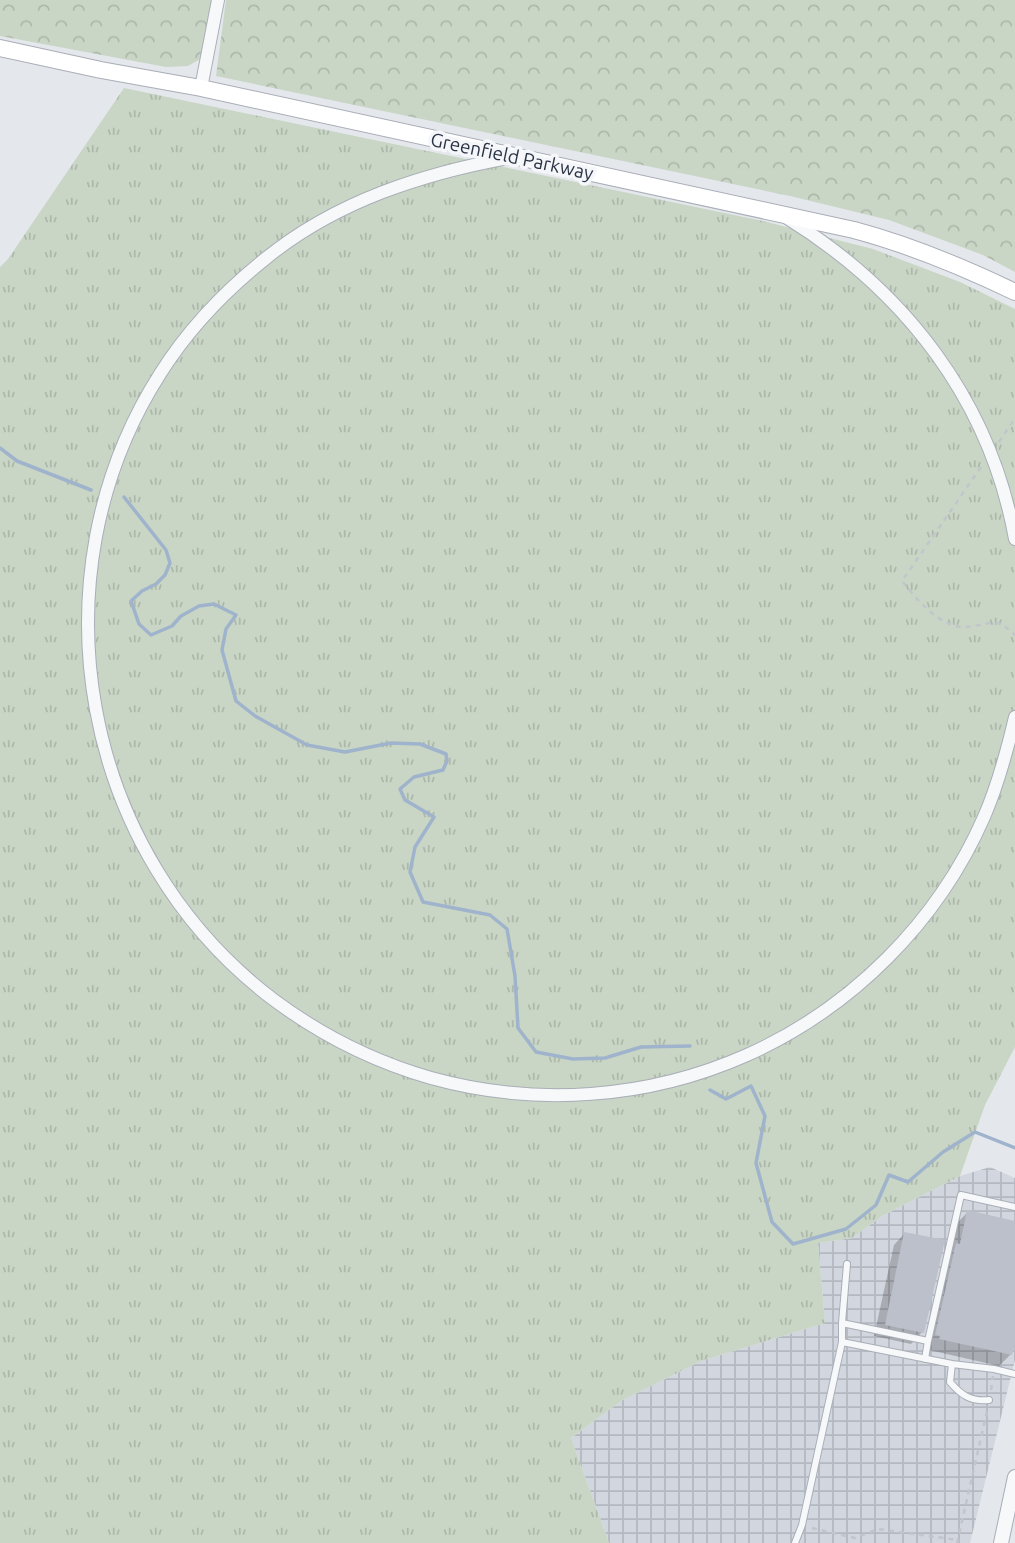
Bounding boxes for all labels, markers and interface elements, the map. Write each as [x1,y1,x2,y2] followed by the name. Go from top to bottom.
[429,128,595,184] street label: Greenfield Parkway

